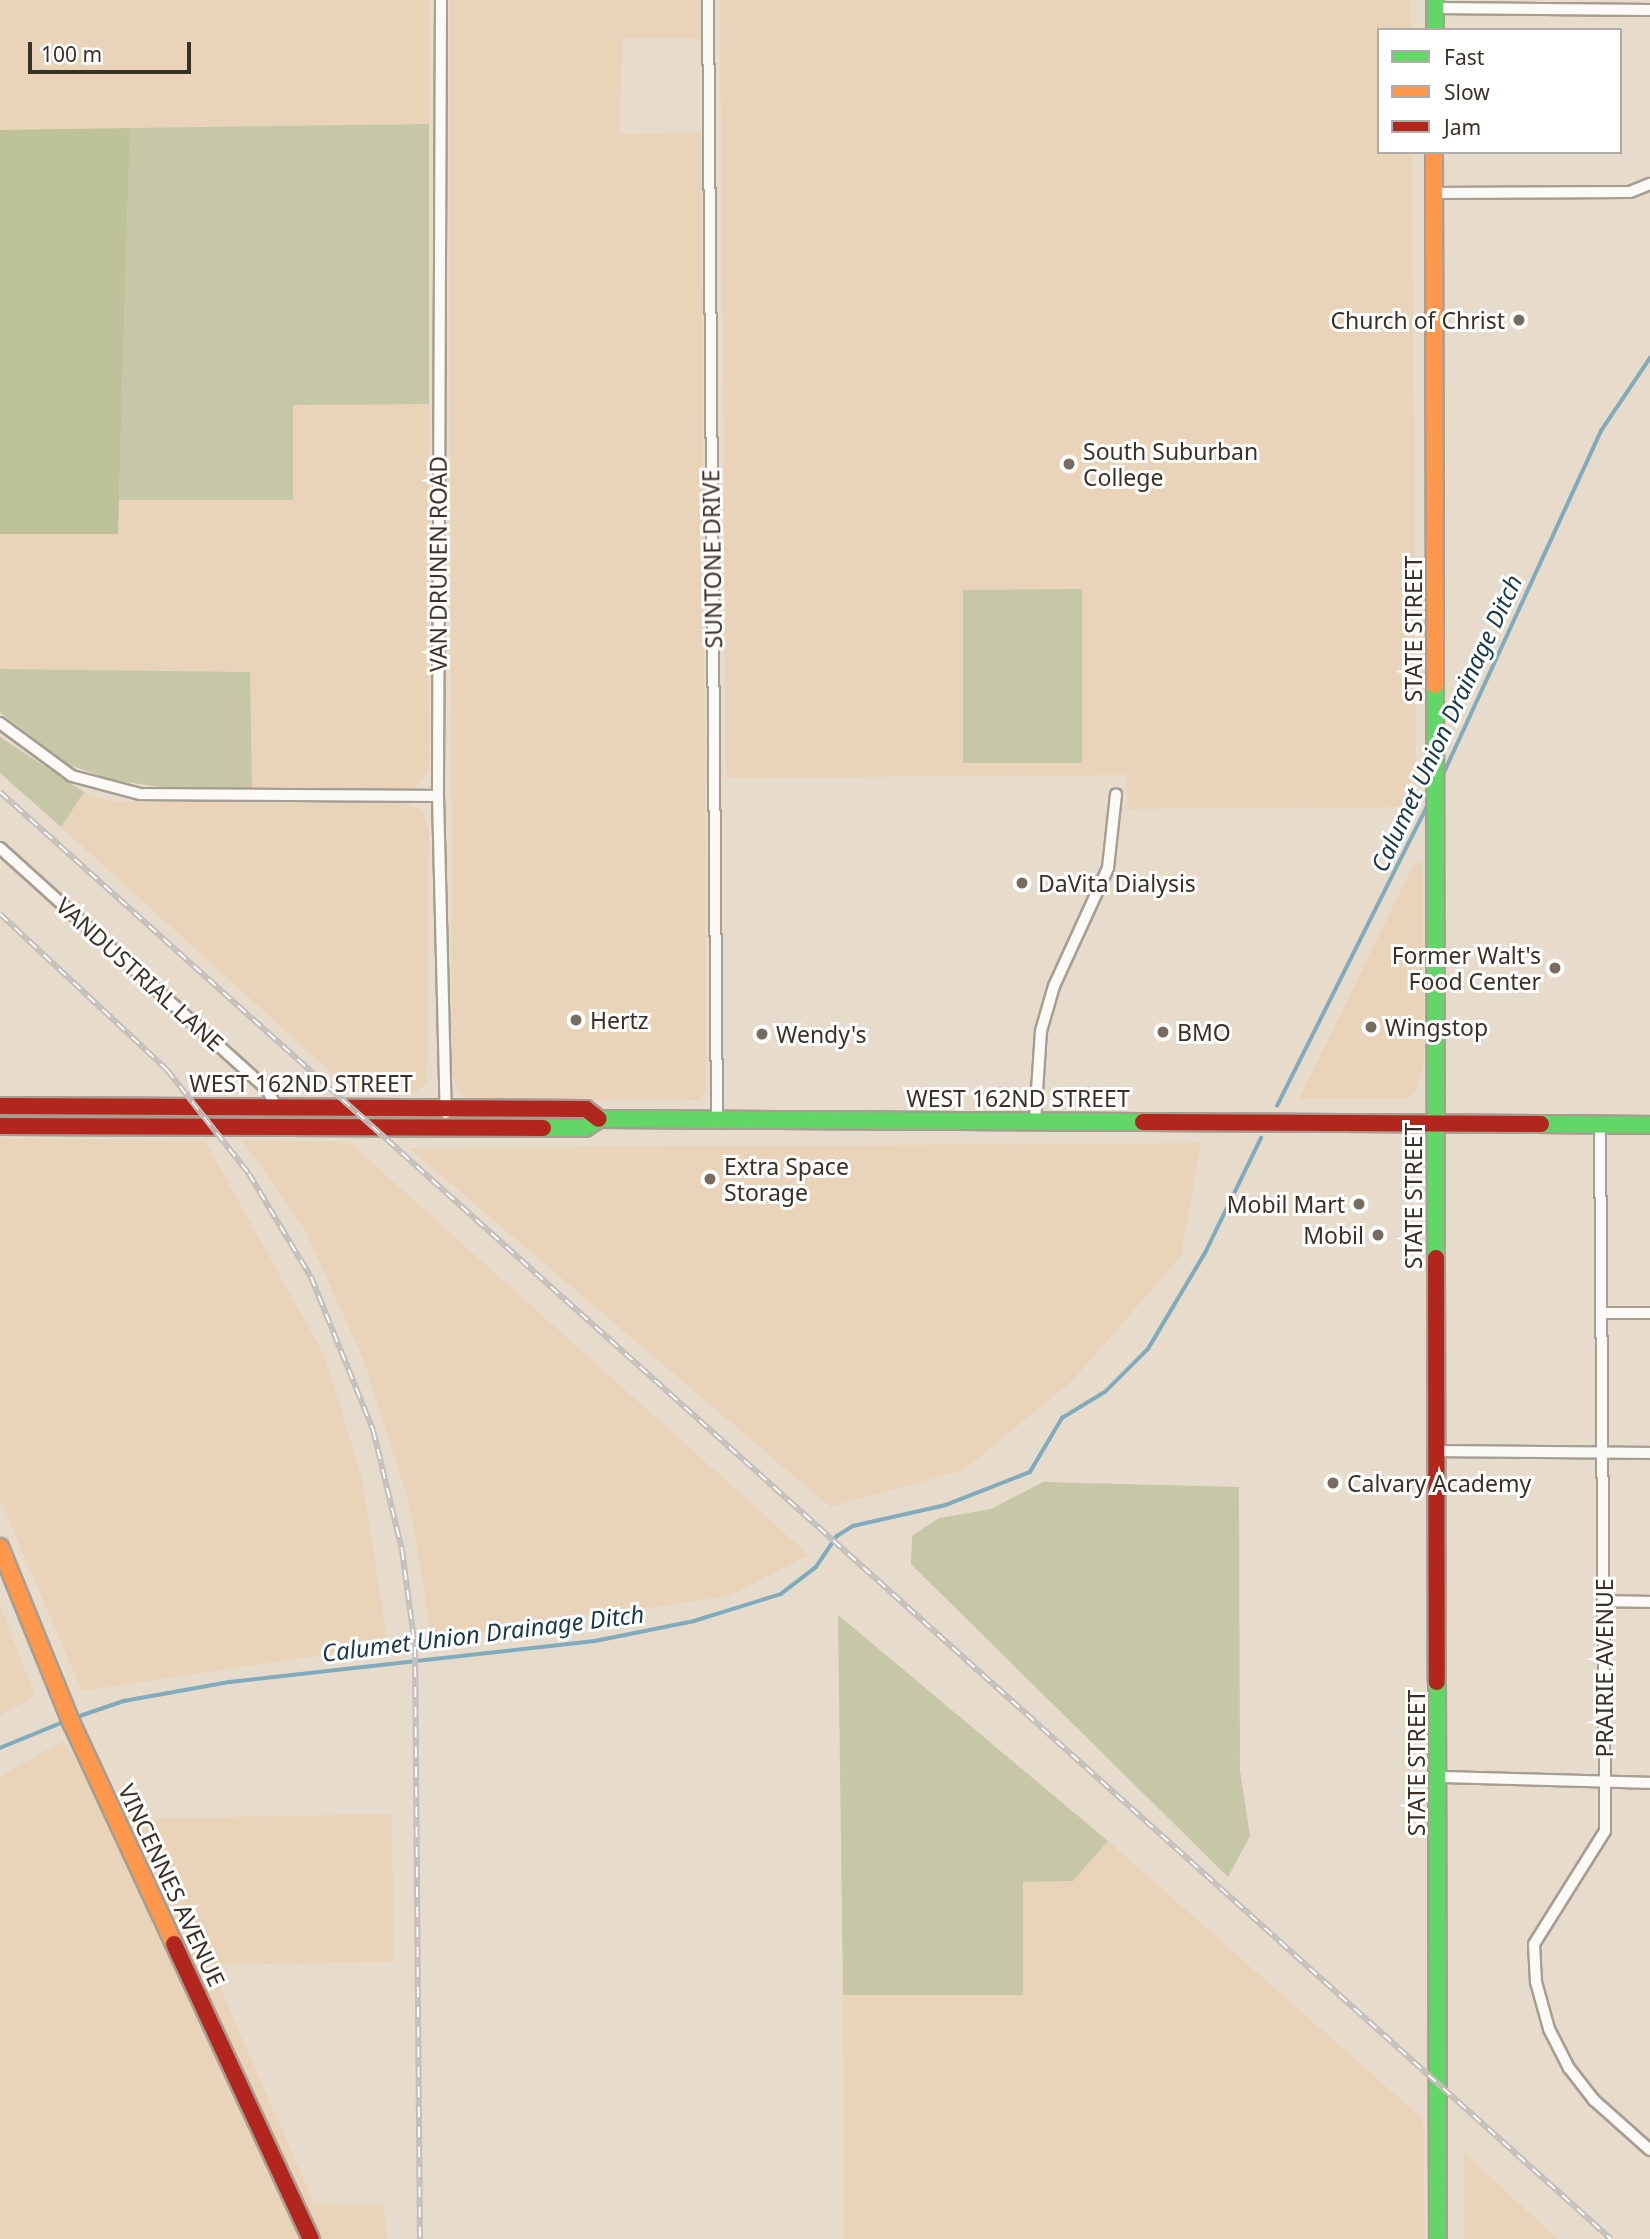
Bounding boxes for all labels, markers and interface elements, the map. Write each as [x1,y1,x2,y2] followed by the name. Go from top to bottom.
[32,28,194,72] scale bar
[1377,28,1622,154] legend
[41,40,102,68] text: 100 m
[1444,43,1484,71] text: Fast
[1444,78,1490,106] text: Slow
[1444,113,1481,141] text: Jam
[1330,306,1505,334] place label: Church of Christ
[1511,312,1527,328] marker: Church of Christ
[1083,437,1258,491] place label: South Suburban College
[424,456,452,672] street label: VAN DRUNEN ROAD
[1061,456,1077,472] marker: South Suburban College
[697,469,727,649] street label: SUNTONE DRIVE
[1399,556,1427,702] street label: STATE STREET
[1364,570,1528,876] water label: Calumet Union Drainage Ditch
[1038,869,1196,897] place label: DaVita Dialysis
[1012,873,1032,893] marker: DaVita Dialysis
[51,892,229,1056] street label: VANDUSTRIAL LANE
[1392,941,1541,995] place label: Former Walt's Food Center
[1547,960,1563,976] marker: Former Walt's Food Center
[590,1006,649,1034] place label: Hertz
[568,1012,584,1028] marker: Hertz
[1385,1013,1488,1041] place label: Wingstop
[1177,1018,1231,1046] place label: BMO
[1363,1019,1379,1035] marker: Wingstop
[776,1020,866,1048] place label: Wendy's
[1155,1024,1171,1040] marker: BMO
[754,1026,770,1042] marker: Wendy's
[189,1069,413,1097] street label: WEST 162ND STREET
[906,1084,1130,1112] street label: WEST 162ND STREET
[1399,1123,1427,1269] street label: STATE STREET
[724,1152,849,1206] place label: Extra Space Storage
[702,1171,718,1187] marker: Extra Space Storage
[1227,1190,1345,1218] place label: Mobil Mart
[1351,1196,1367,1212] marker: Mobil Mart
[1303,1221,1364,1249] place label: Mobil
[1370,1227,1386,1243] marker: Mobil
[1347,1469,1531,1497] place label: Calvary Academy
[1325,1475,1341,1491] marker: Calvary Academy
[1590,1578,1618,1758] street label: PRAIRIE AVENUE
[320,1599,646,1667] water label: Calumet Union Drainage Ditch
[1402,1690,1430,1836] street label: STATE STREET
[113,1779,231,1991] street label: VINCENNES AVENUE

